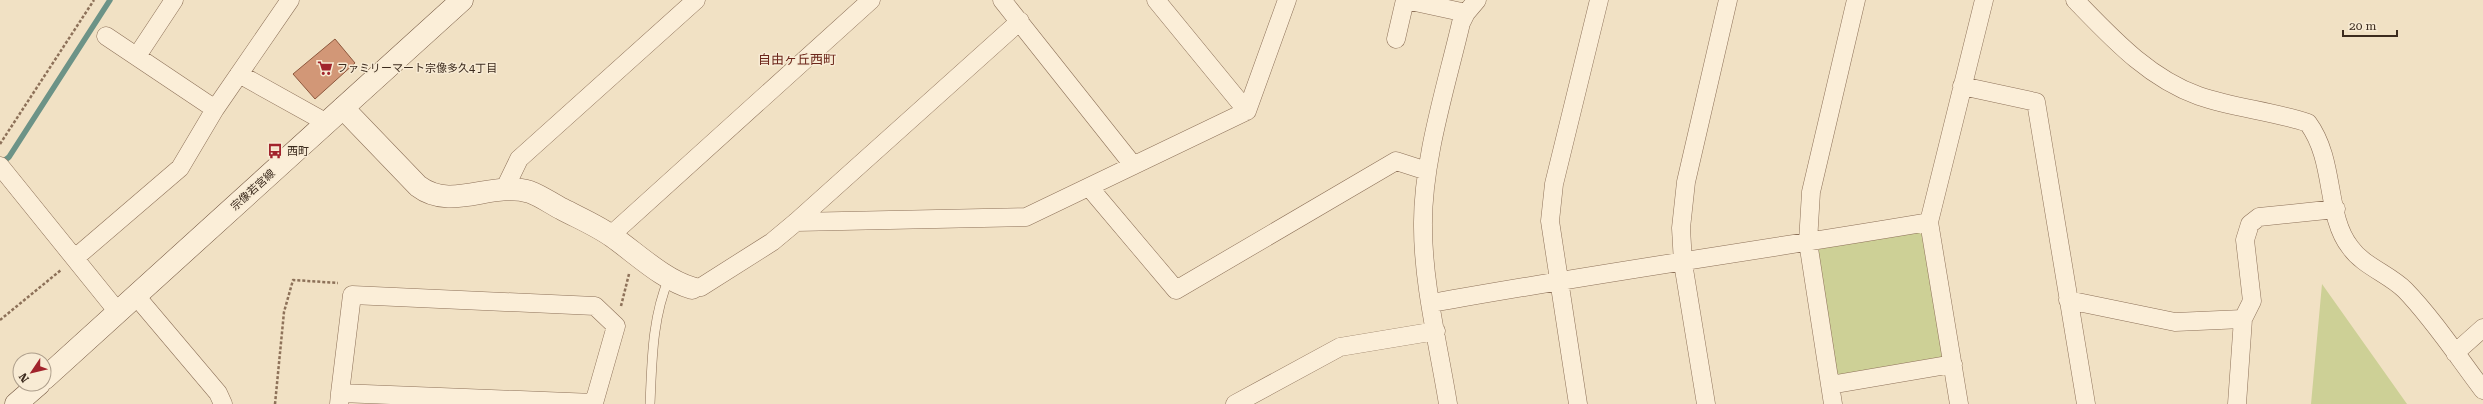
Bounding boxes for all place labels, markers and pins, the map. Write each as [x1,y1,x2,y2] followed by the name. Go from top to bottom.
[316,59,334,77] supermarket icon: ファミリーマート宗像多久4丁目
[337,62,497,75] place label: ファミリーマート宗像多久4丁目
[266,142,284,160] bus stop icon: 西町
[287,145,309,158] place label: 西町

